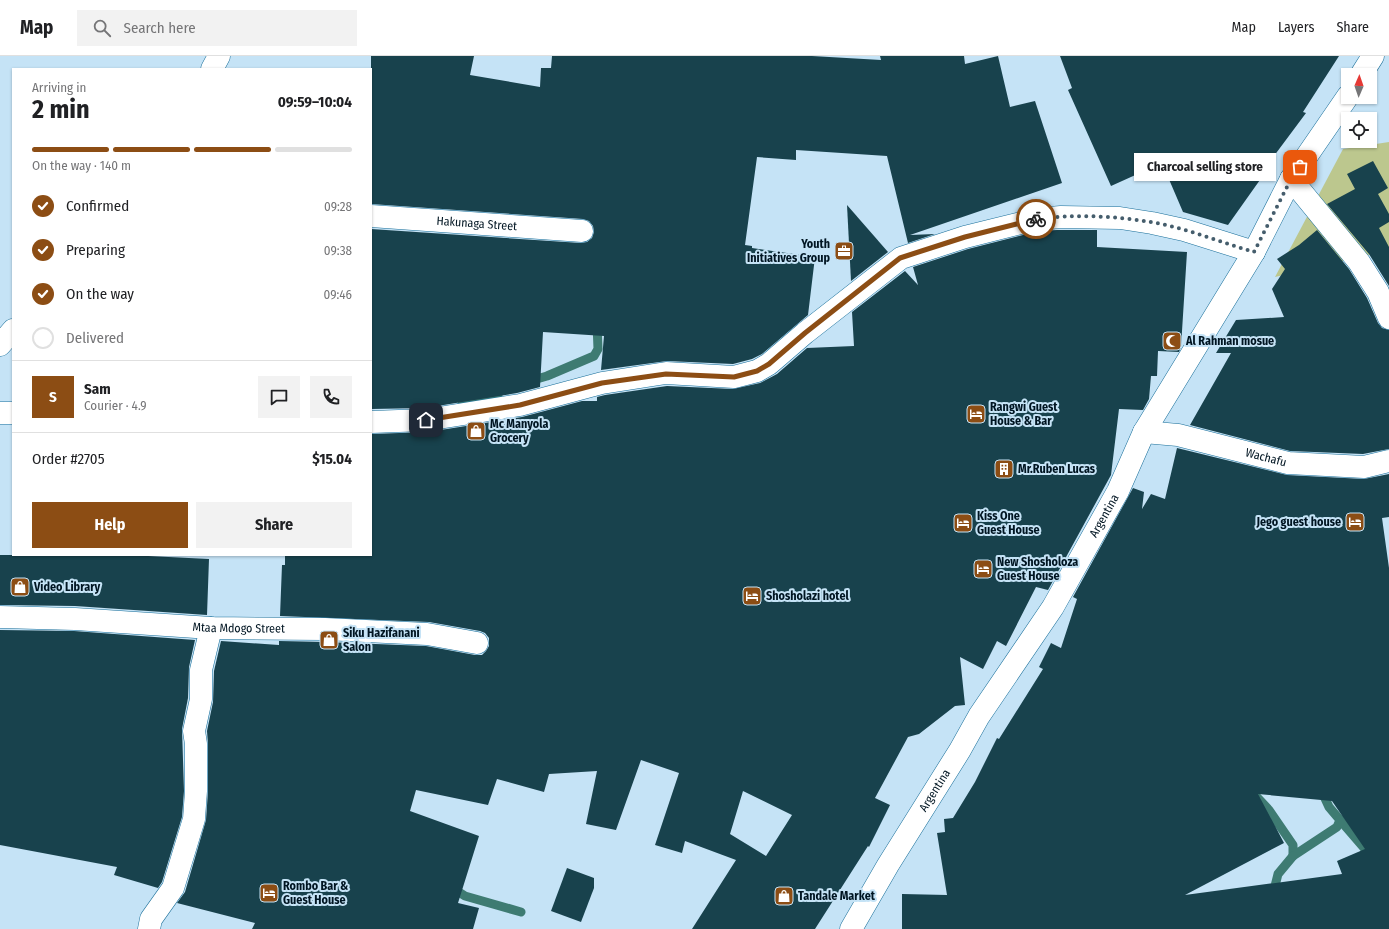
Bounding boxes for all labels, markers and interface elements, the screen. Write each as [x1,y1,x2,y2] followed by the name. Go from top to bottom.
[77,10,357,46] search box
[20,16,53,39] text: Map
[91,17,113,39] icon: search
[123,19,196,37] text: Search here
[1232,19,1256,36] text: Map
[1278,19,1314,36] text: Layers
[1336,19,1369,36] text: Share
[1341,68,1377,104] north arrow
[1341,68,1377,148] map controls
[32,80,86,95] text: Arriving in
[278,93,352,111] text: 09:59–10:04
[32,94,90,125] text: 2 min
[1341,112,1377,148] button: locate
[1283,150,1317,184] pin
[1134,153,1276,181] callout: Charcoal selling store
[1289,156,1311,178] icon: bag
[32,158,131,173] text: On the way · 140 m
[1147,159,1263,174] text: Charcoal selling store
[32,195,54,217] icon: check
[66,197,129,215] text: Confirmed
[324,199,352,214] text: 09:28
[1016,199,1056,239] courier
[1025,208,1047,230] icon: bike
[436,214,518,233] street label: Hakunaga Street
[747,237,830,265] place label: Youth Initiatives Group
[32,239,54,261] icon: check
[833,240,855,262] office icon: Youth Initiatives Group
[66,241,125,259] text: Preparing
[324,243,352,258] text: 09:38
[32,283,54,305] icon: check
[66,285,134,303] text: On the way
[324,287,352,302] text: 09:46
[66,329,124,347] text: Delivered
[1161,330,1183,352] mosque icon: Al Rahman mosue
[1185,334,1274,348] place label: Al Rahman mosue
[258,376,300,418] button: chat
[310,376,352,418] button: phone
[84,380,111,398] text: Sam
[49,388,57,406] text: S
[84,398,147,413] text: Courier · 4.9
[990,400,1058,428] place label: Rangwi Guest House & Bar
[409,403,443,437] pin
[965,403,987,425] hotel icon: Rangwi Guest House & Bar
[415,409,437,431] icon: home
[490,417,548,445] place label: Mc Manyola Grocery
[465,420,487,442] shop icon: Mc Manyola Grocery
[1244,445,1288,469] street label: Wachafu
[32,450,105,468] text: Order #2705
[312,450,352,468] text: $15.04
[993,458,1015,480] building icon: Mr.Ruben Lucas
[1018,462,1096,476] place label: Mr.Ruben Lucas
[1087,492,1122,540] street label: Argentina
[32,502,188,548] button: Help
[196,502,352,548] button: Share
[977,509,1040,537] place label: Kiss One Guest House
[1344,511,1366,533] hotel icon: Jego guest house
[952,512,974,534] hotel icon: Kiss One Guest House
[1255,515,1341,529] place label: Jego guest house
[997,555,1078,583] place label: New Shosholoza Guest House
[972,558,994,580] hotel icon: New Shosholoza Guest House
[9,576,31,598] shop icon: Video Library
[33,580,101,594] place label: Video Library
[741,585,763,607] hotel icon: Shosholazi hotel
[766,589,849,603] place label: Shosholazi hotel
[192,620,285,636] street label: Mtaa Mdogo Street
[343,626,420,654] place label: Siku Hazifanani Salon
[318,629,340,651] shop icon: Siku Hazifanani Salon
[916,767,953,814] street label: Argentina
[283,879,349,907] place label: Rombo Bar & Guest House
[258,882,280,904] hotel icon: Rombo Bar & Guest House
[773,885,795,907] shop icon: Tandale Market
[798,889,876,903] place label: Tandale Market

